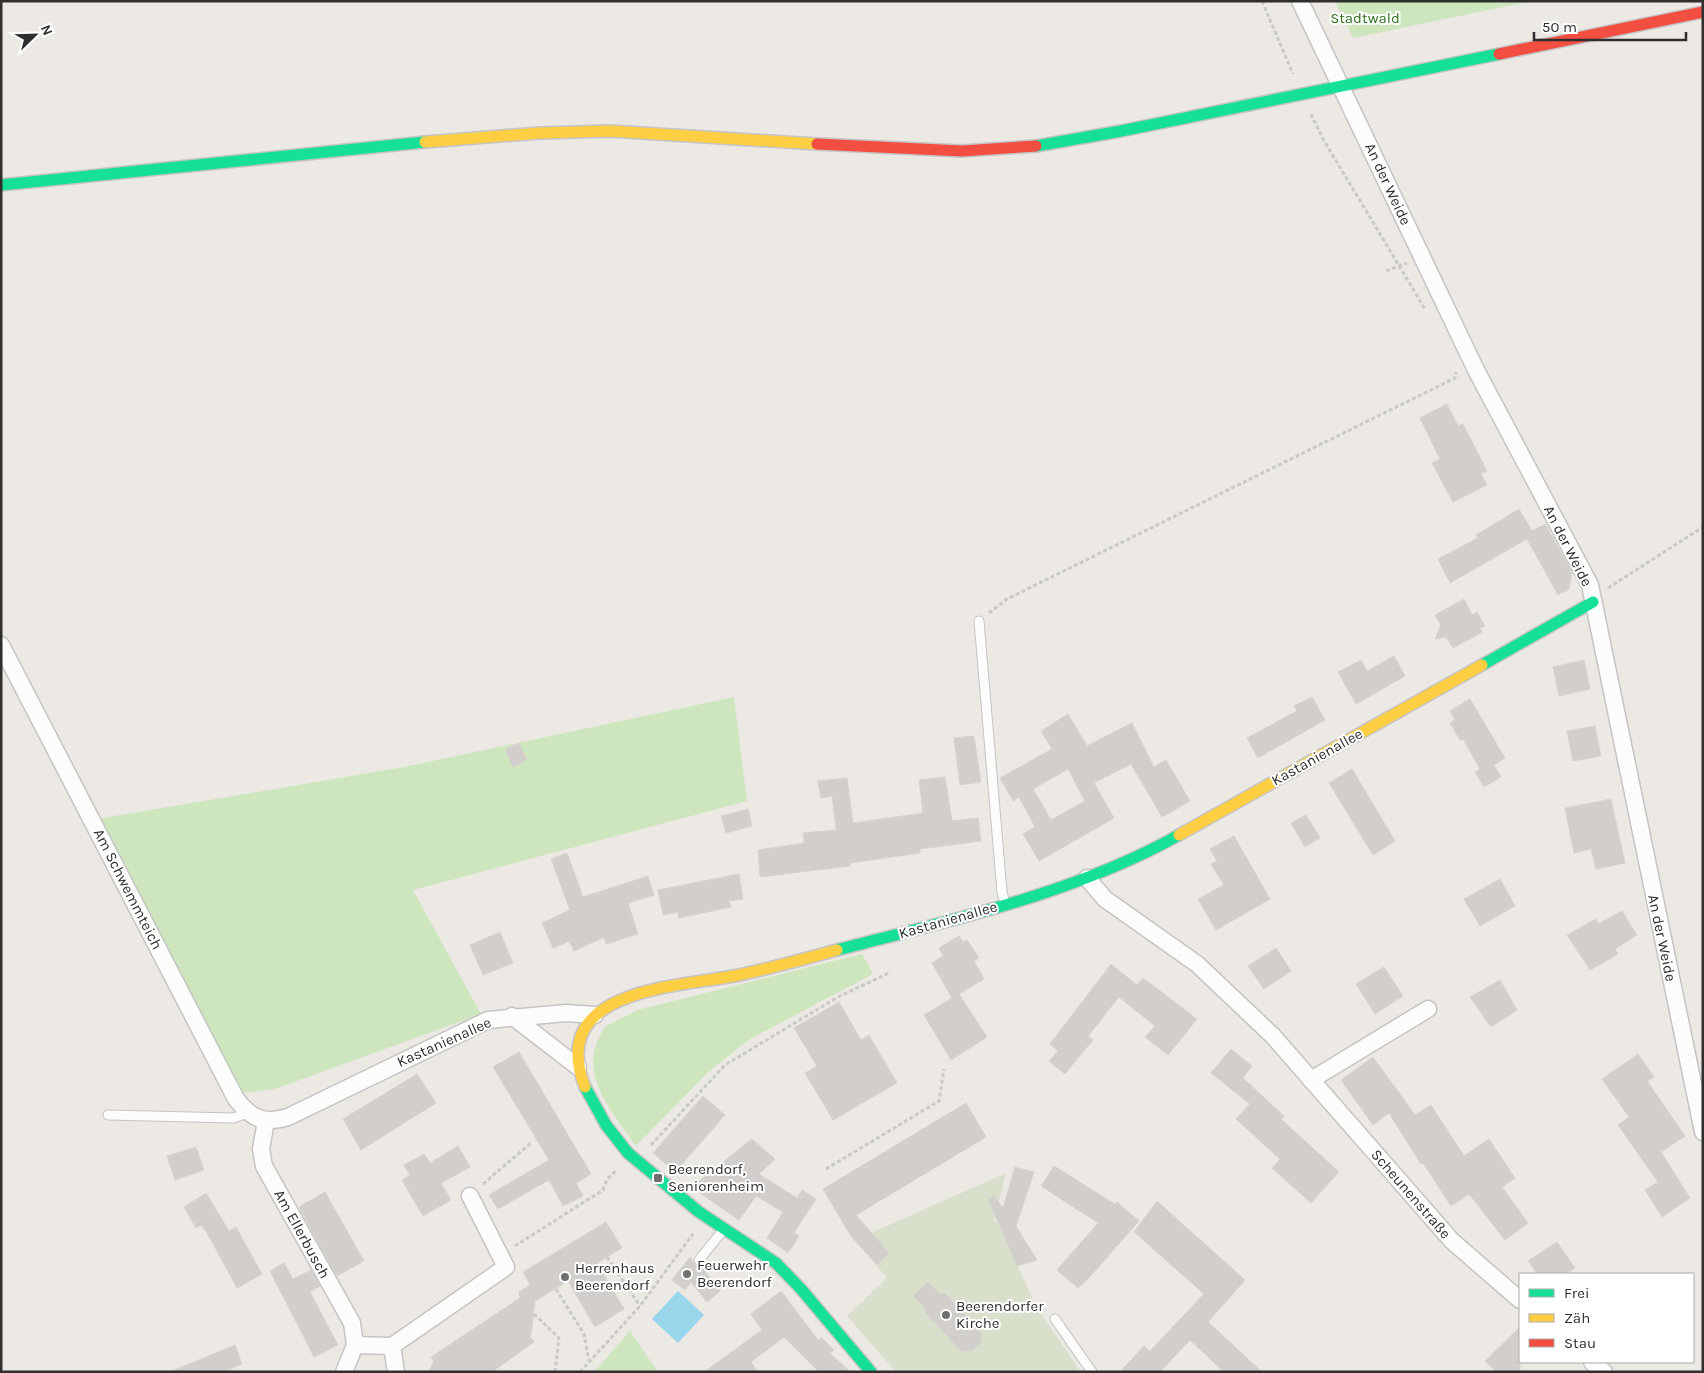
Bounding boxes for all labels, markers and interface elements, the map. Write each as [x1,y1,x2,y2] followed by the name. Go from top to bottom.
[1330,9,1400,27] park label: Stadtwald
[10,10,60,60] north arrow
[1534,10,1686,42] scale bar
[1542,18,1577,36] text: 50 m
[37,22,56,38] text: N
[1361,140,1415,228] street label: An der Weide
[1540,502,1596,590] street label: An der Weide
[1268,725,1366,789] street label: Kastanienallee
[90,826,166,952] street label: Am Schwemmteich
[1644,893,1680,983] street label: An der Weide
[897,897,999,943] street label: Kastanienallee
[394,1013,494,1071] street label: Kastanienallee
[1367,1146,1455,1242] street label: Scheunenstraße
[668,1160,764,1195] place label: Beerendorf, Seniorenheim
[652,1172,664,1184] marker: Beerendorf, Seniorenheim
[270,1186,334,1282] street label: Am Ellerbusch
[697,1256,772,1291] place label: Feuerwehr Beerendorf
[575,1259,655,1294] place label: Herrenhaus Beerendorf
[681,1268,693,1280] marker: Feuerwehr Beerendorf
[559,1271,571,1283] marker: Herrenhaus Beerendorf
[1519,1273,1694,1363] legend
[1564,1284,1589,1302] text: Frei
[956,1297,1044,1332] place label: Beerendorfer Kirche
[940,1309,952,1321] marker: Beerendorfer Kirche
[1564,1309,1590,1327] text: Zäh
[1564,1334,1596,1352] text: Stau

